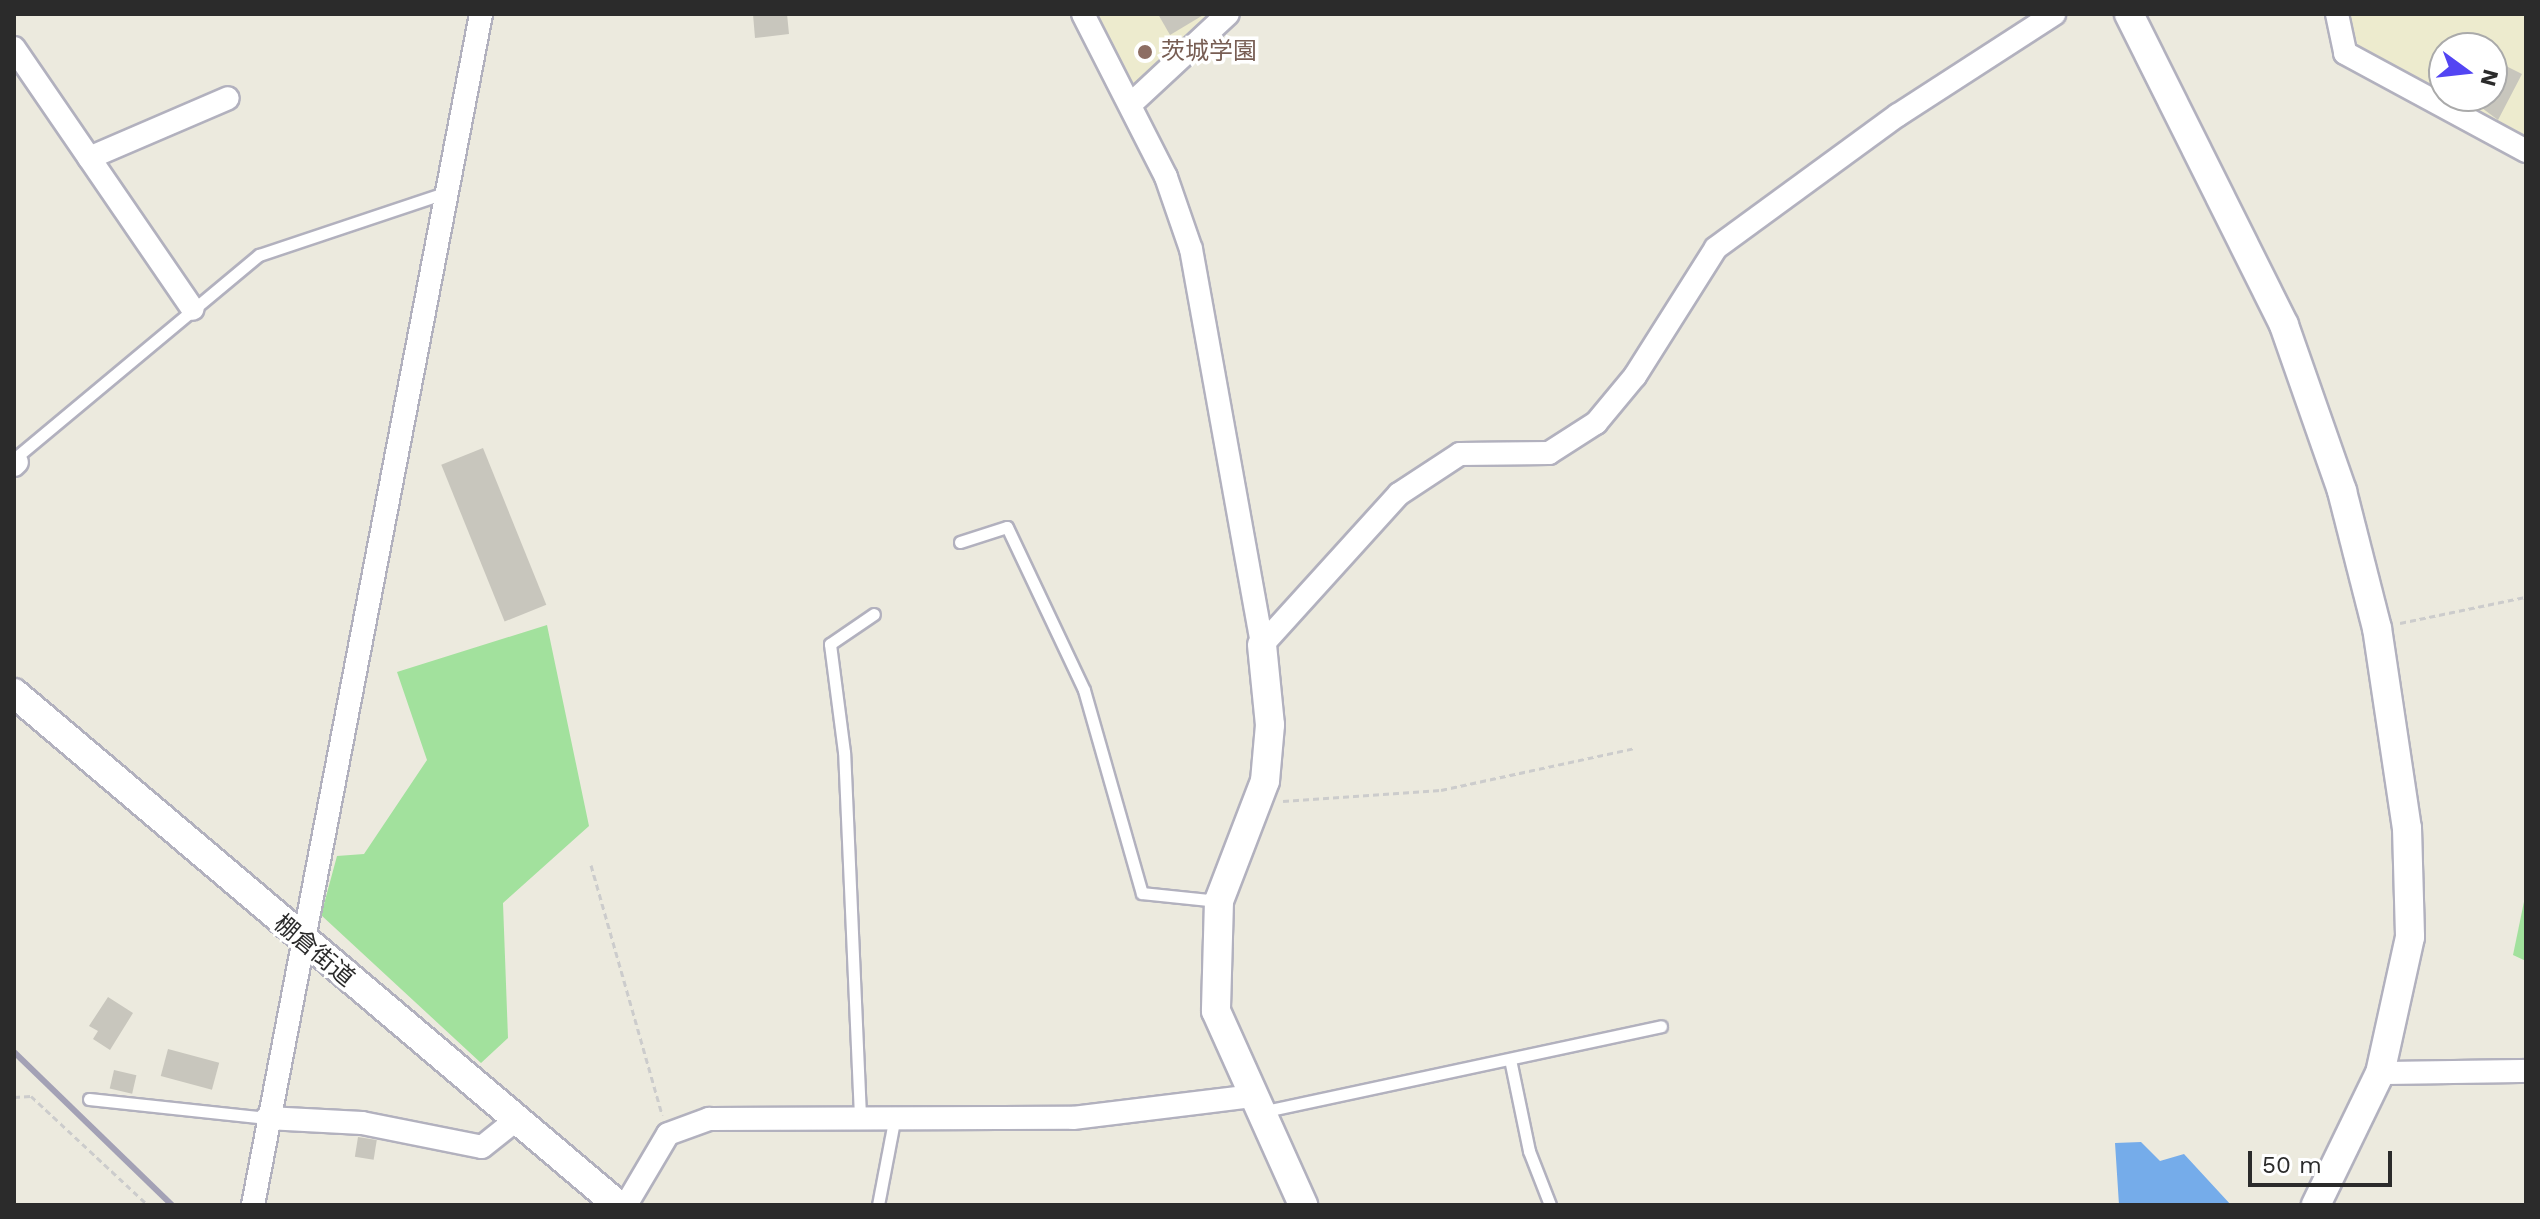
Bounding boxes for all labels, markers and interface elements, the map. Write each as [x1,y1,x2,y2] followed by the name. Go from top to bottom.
[2428,32,2508,112] north arrow
[1161,38,1257,66] place label: 茨城学園
[1136,43,1154,61] marker: 茨城学園
[2476,67,2504,89] text: N
[268,909,360,993] street label: 棚倉街道
[2252,1135,2396,1185] scale bar
[2262,1151,2322,1179] text: 50 m

